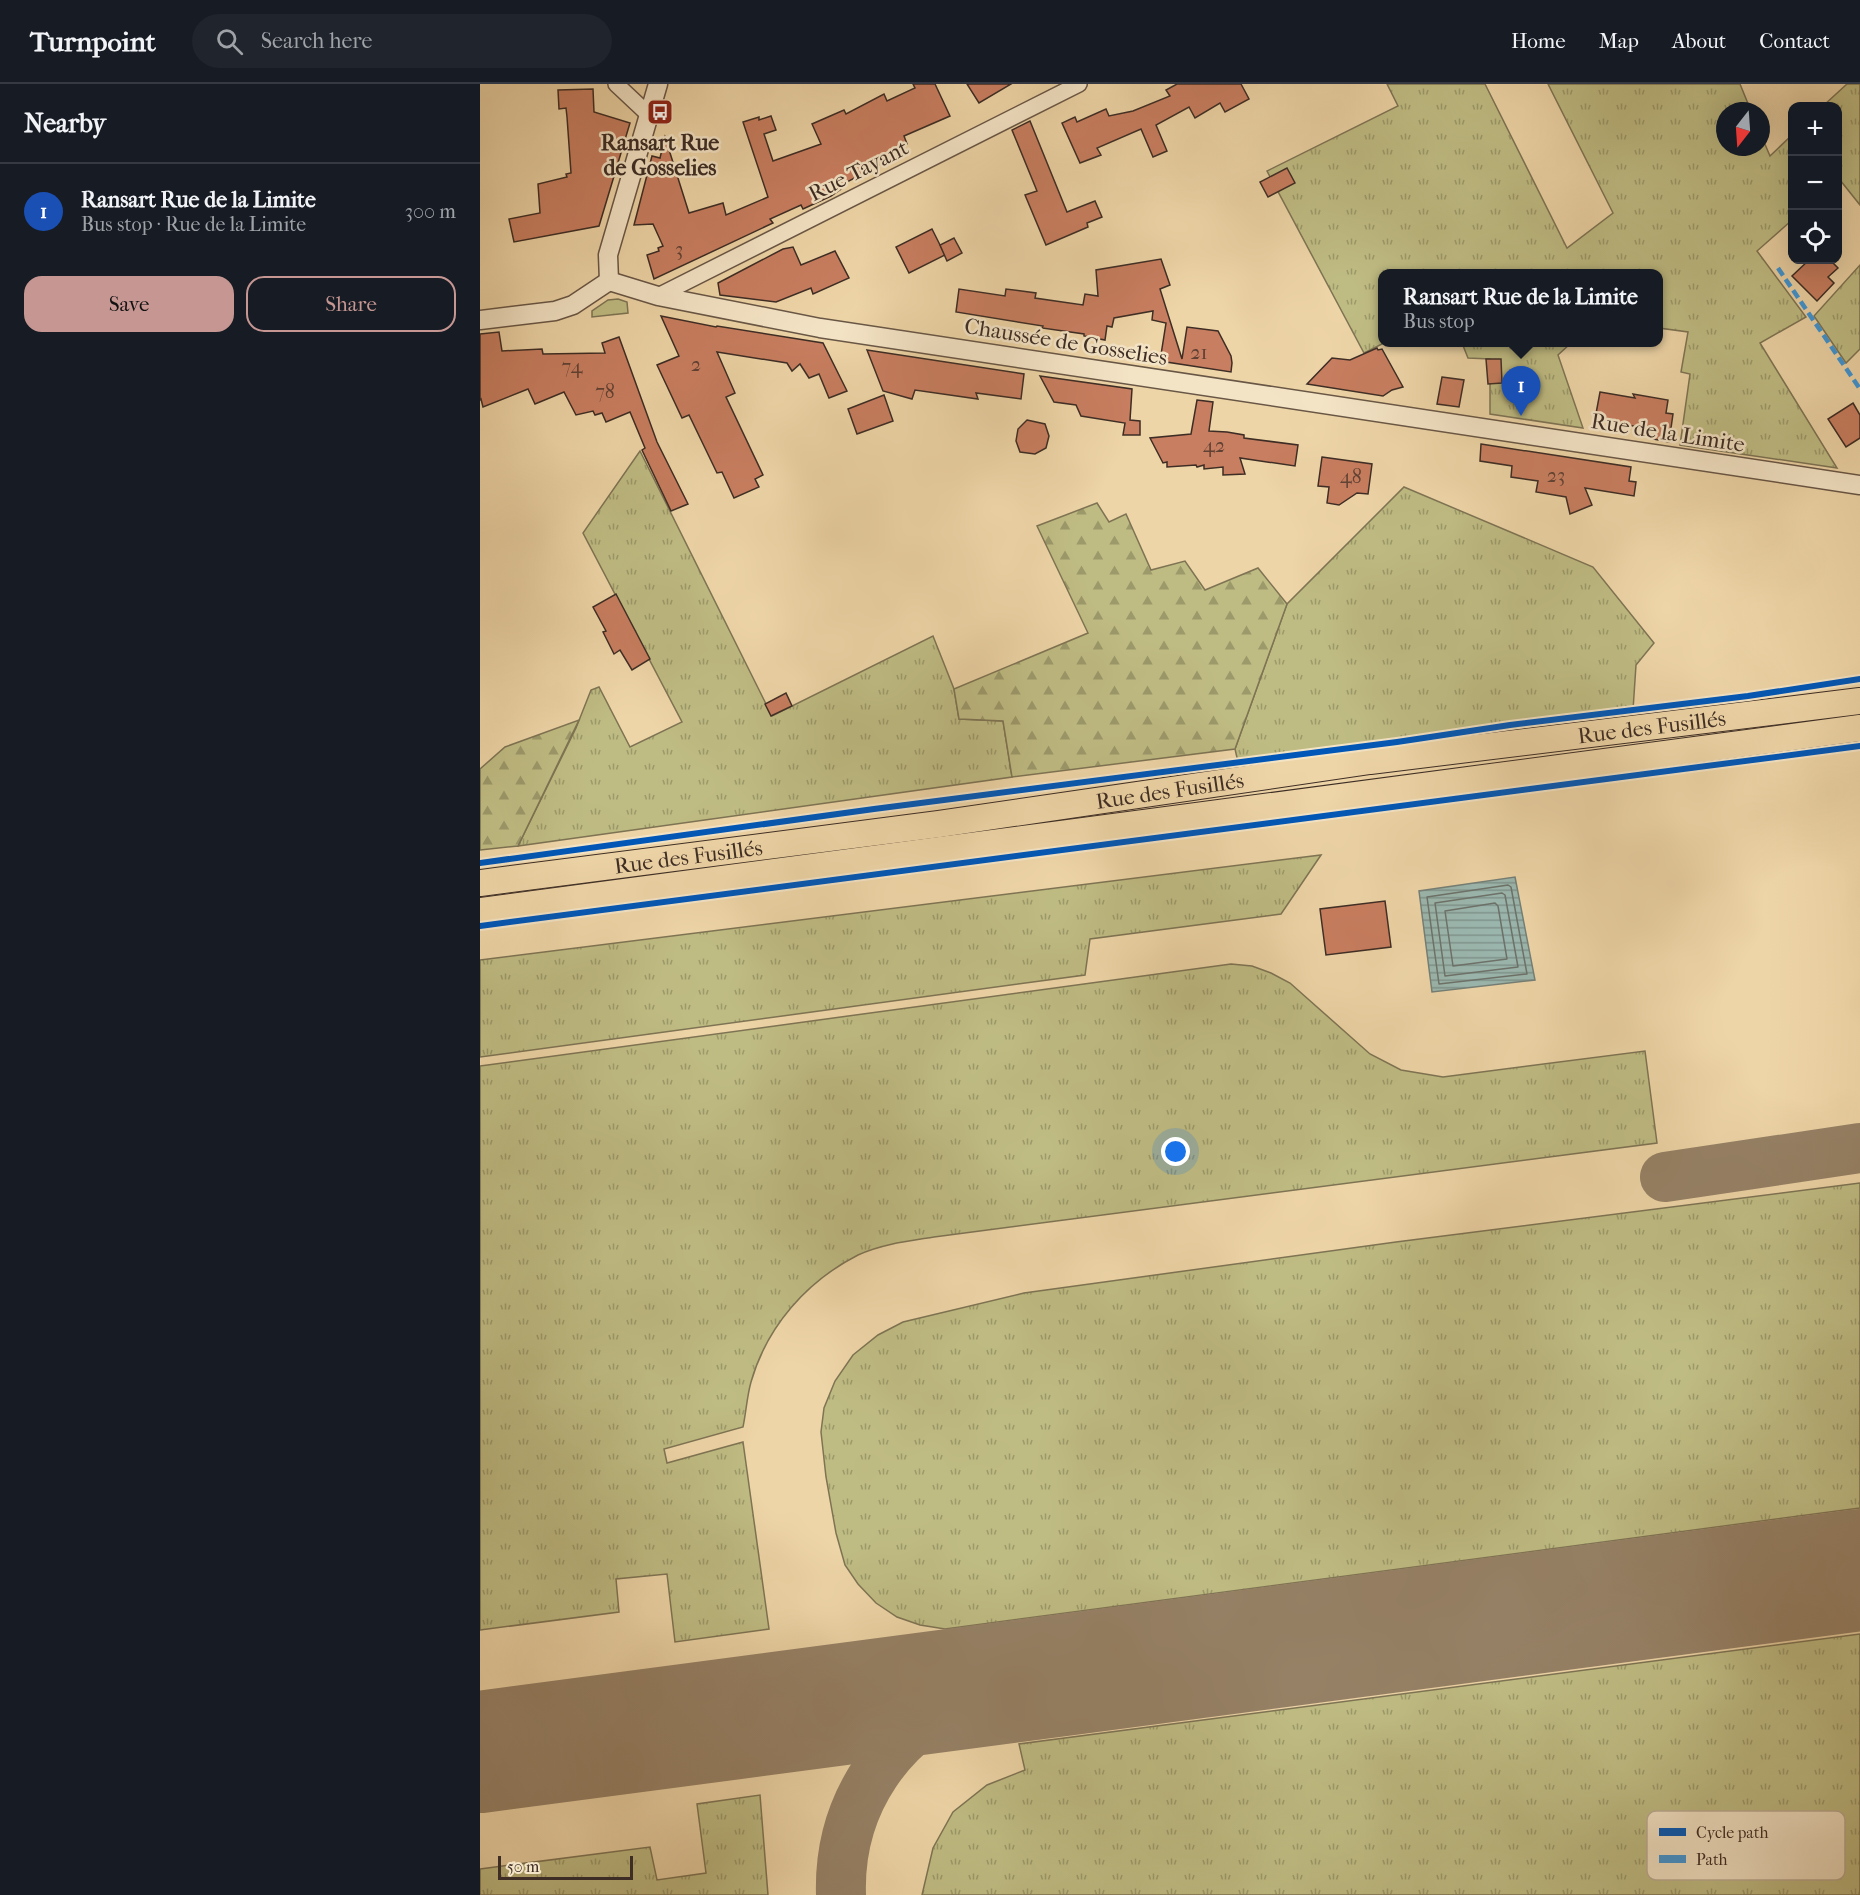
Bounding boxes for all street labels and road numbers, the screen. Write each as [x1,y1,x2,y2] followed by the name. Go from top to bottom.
[804,135,913,207] street label: Rue Tayant
[962,313,1169,371] street label: Chaussée de Gosselies
[1589,408,1747,458] street label: Rue de la Limite
[1576,706,1727,749] street label: Rue des Fusillés
[1094,768,1246,815] street label: Rue des Fusillés
[613,835,764,880] street label: Rue des Fusillés

